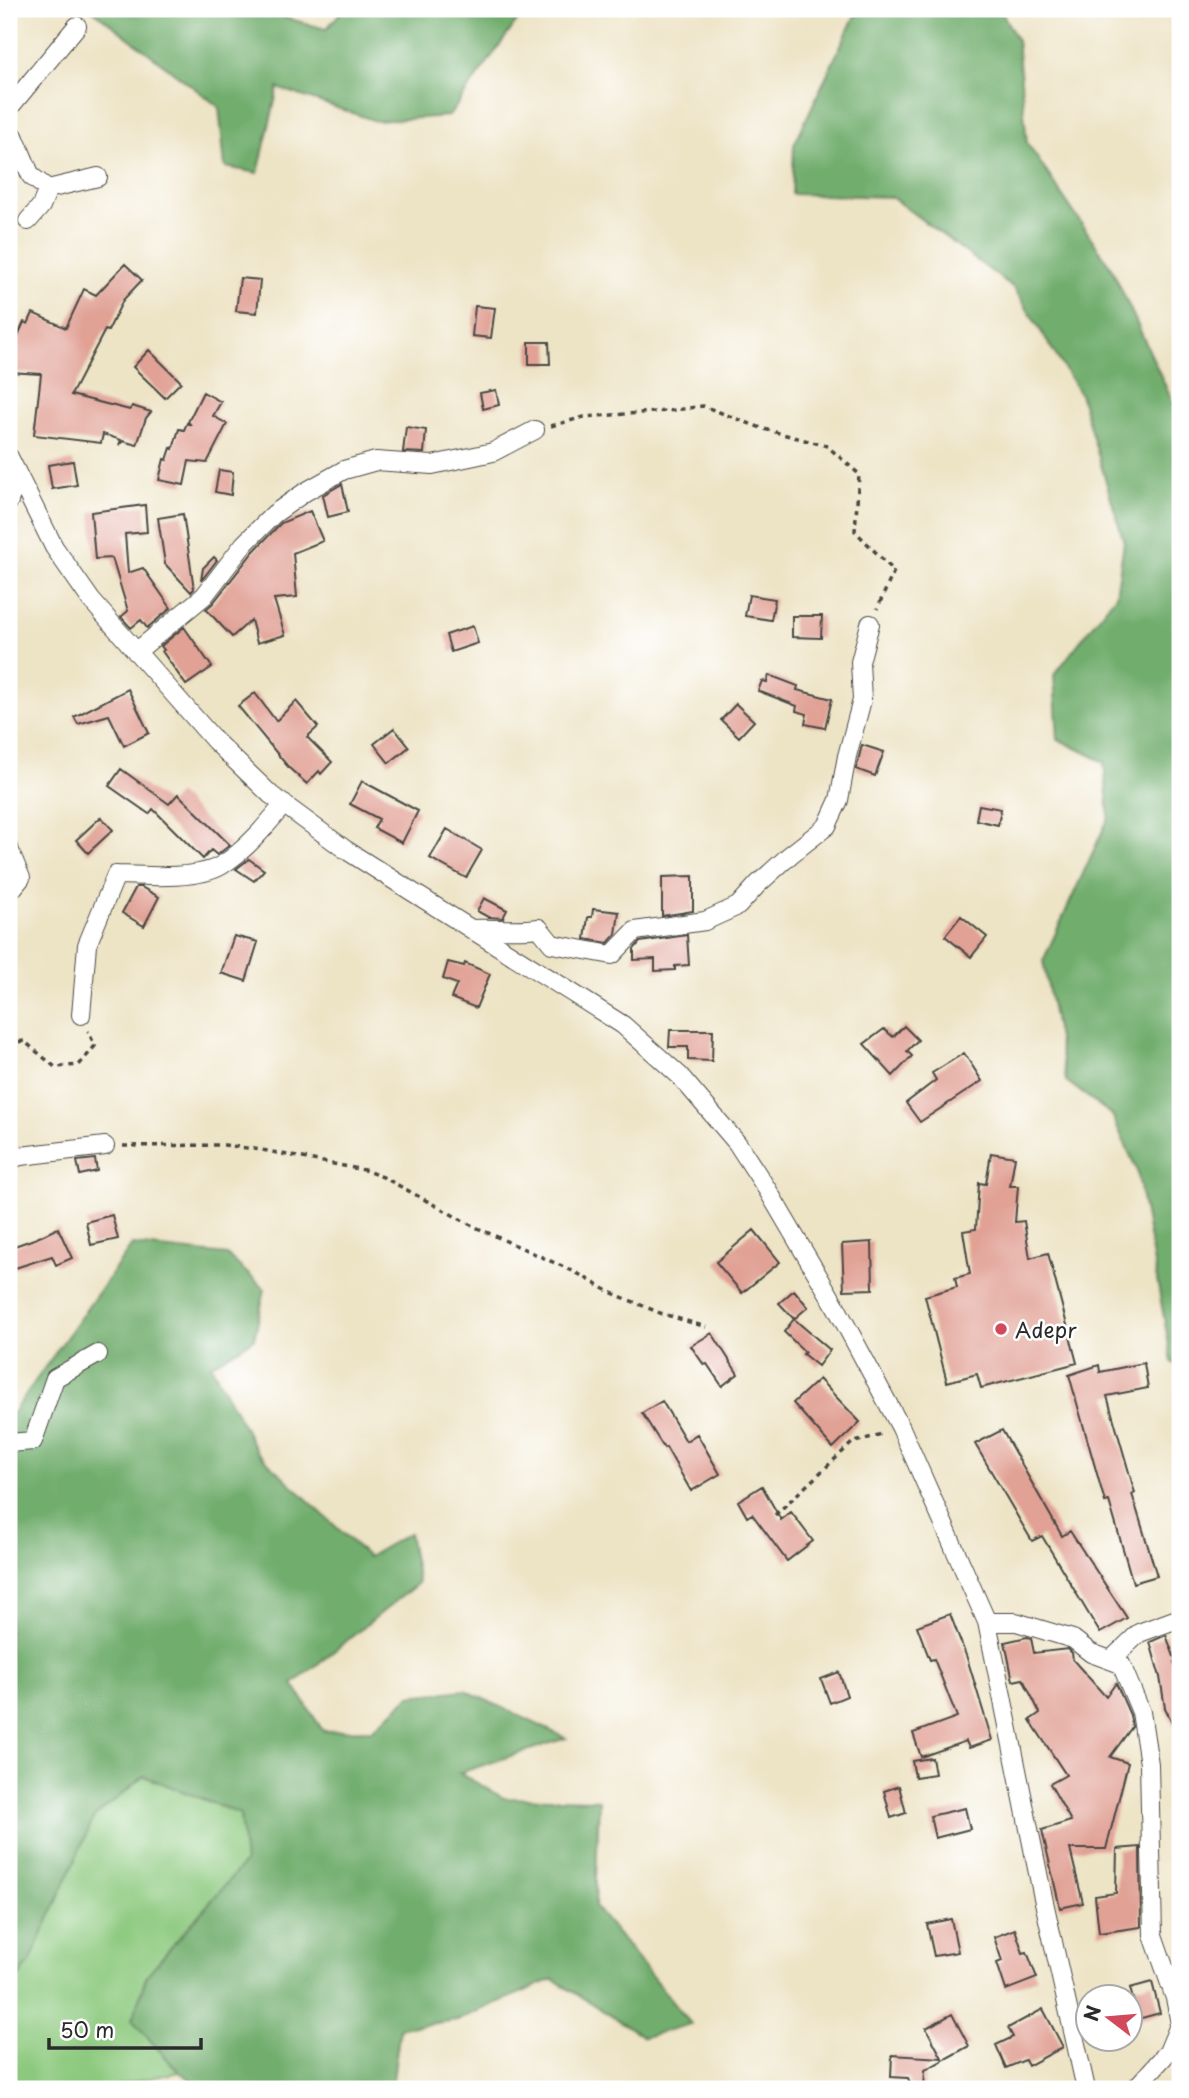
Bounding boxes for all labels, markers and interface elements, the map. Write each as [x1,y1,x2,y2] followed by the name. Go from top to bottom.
[1015,1313,1077,1345] place label: Adepr
[993,1321,1009,1337] marker: Adepr
[1074,1982,1144,2052] north arrow
[1076,2002,1107,2024] text: N
[49,2007,201,2051] scale bar
[60,2013,114,2045] text: 50 m

